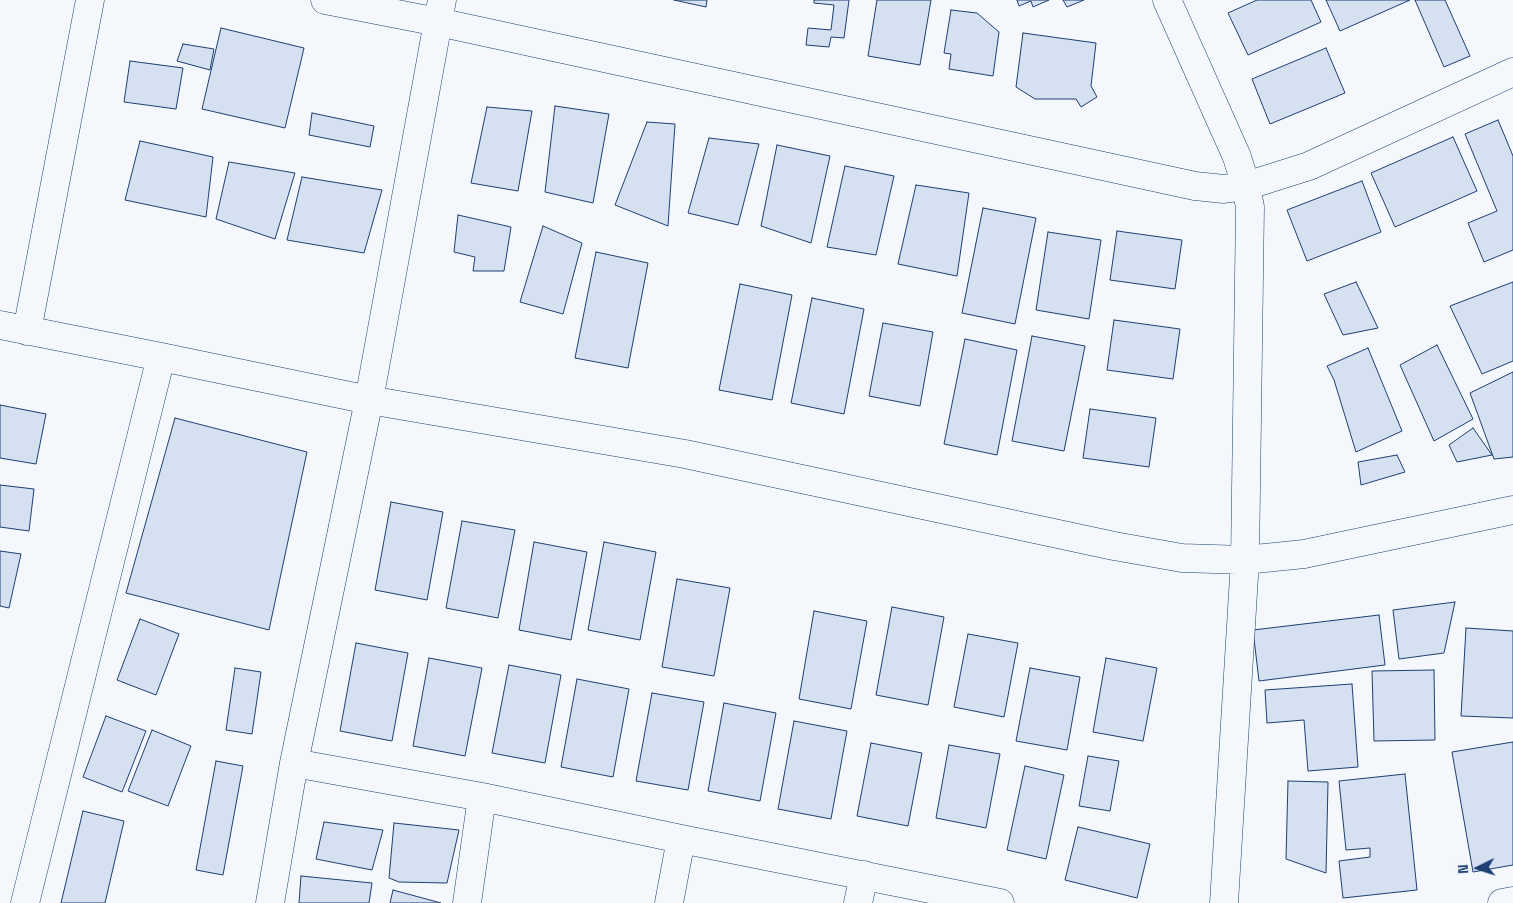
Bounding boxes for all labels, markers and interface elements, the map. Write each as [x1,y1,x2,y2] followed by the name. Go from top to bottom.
[1453,843,1503,893] north arrow
[1454,864,1472,874] text: N

